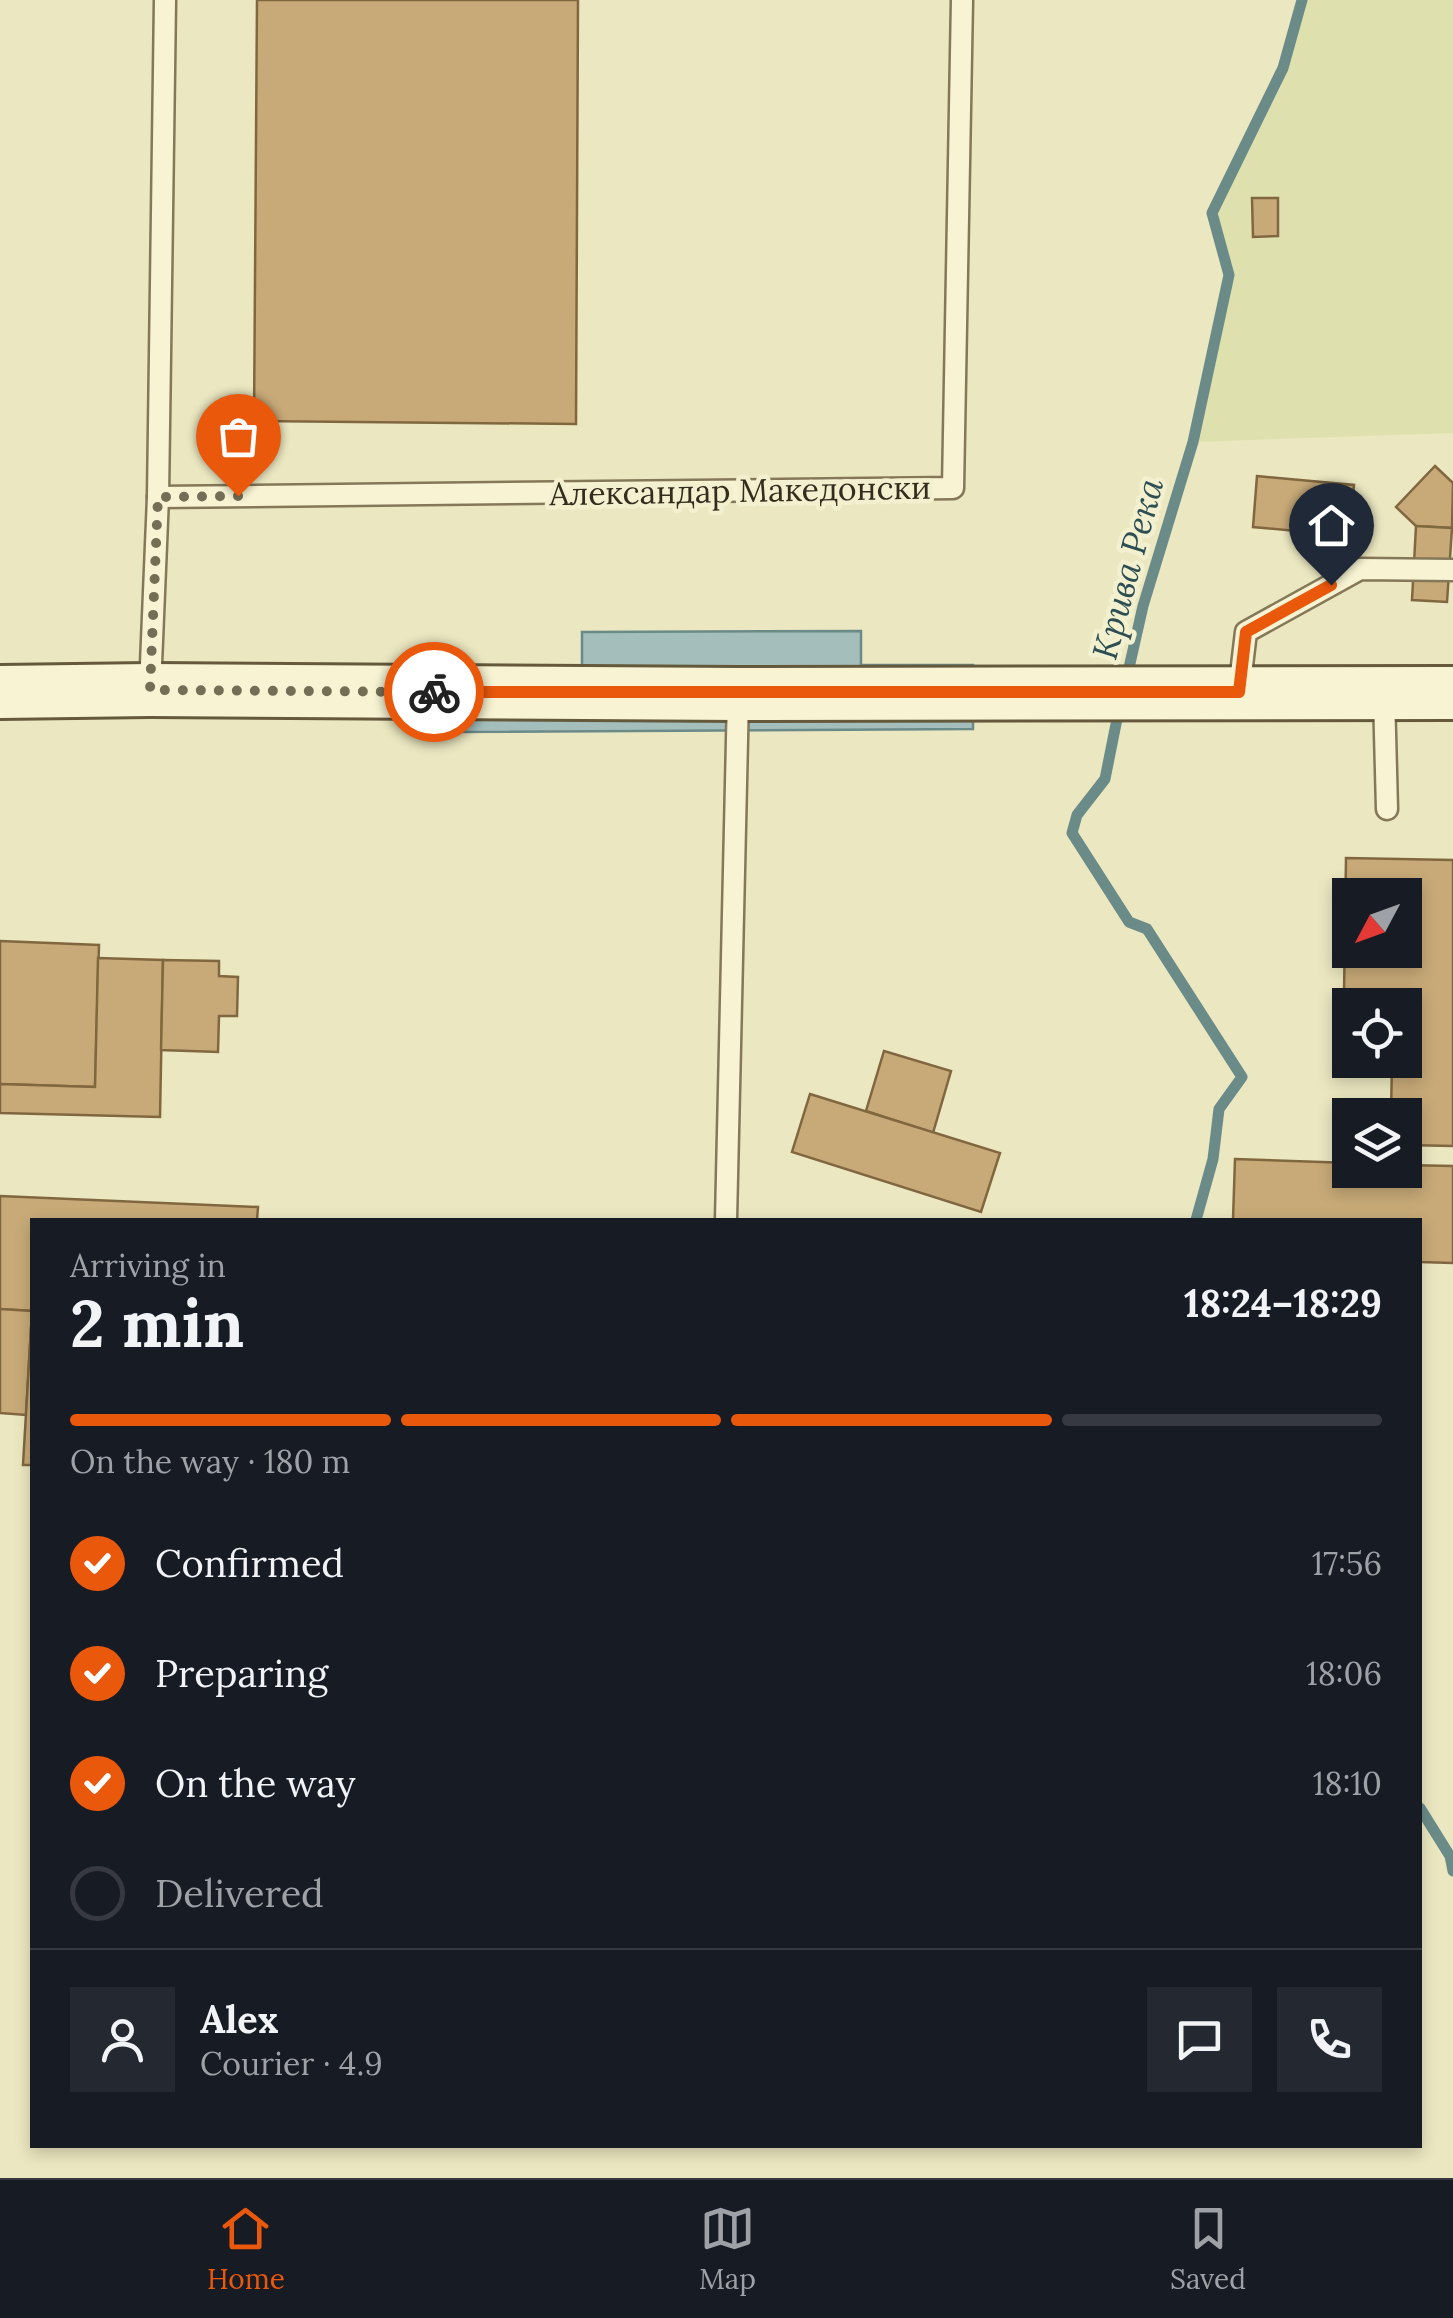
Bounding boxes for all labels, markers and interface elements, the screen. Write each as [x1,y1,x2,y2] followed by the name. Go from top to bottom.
[196,394,281,497] pin
[211,409,266,464] icon: bag
[548,467,931,514] street label: Александар Македонски
[1082,473,1173,664] water label: Крива Река
[1289,483,1374,586] pin
[1304,498,1359,553] icon: home
[384,642,484,742] courier
[407,665,462,720] icon: bike
[1332,878,1422,968] north arrow
[1332,878,1422,1188] map controls
[1332,988,1422,1078] button: locate
[1332,1098,1422,1188] button: layers
[70,1245,226,1286] text: Arriving in
[1184,1279,1382,1327] text: 18:24–18:29
[70,1282,244,1365] text: 2 min
[70,1441,350,1482] text: On the way · 180 m
[70,1536,125,1591] icon: check
[155,1539,344,1587] text: Confirmed
[1312,1543,1382,1584] text: 17:56
[70,1646,125,1701] icon: check
[155,1649,328,1697] text: Preparing
[1306,1653,1382,1694] text: 18:06
[70,1756,125,1811] icon: check
[155,1759,356,1807] text: On the way
[1313,1763,1382,1804] text: 18:10
[155,1869,324,1917] text: Delivered
[70,1987,175,2092] button: person
[1147,1987,1252,2092] button: chat
[1277,1987,1382,2092] button: phone
[200,1995,279,2043] text: Alex
[200,2043,383,2084] text: Courier · 4.9
[207,2201,285,2297] tab: Home
[699,2201,756,2297] tab: Map
[1170,2201,1246,2297] tab: Saved

